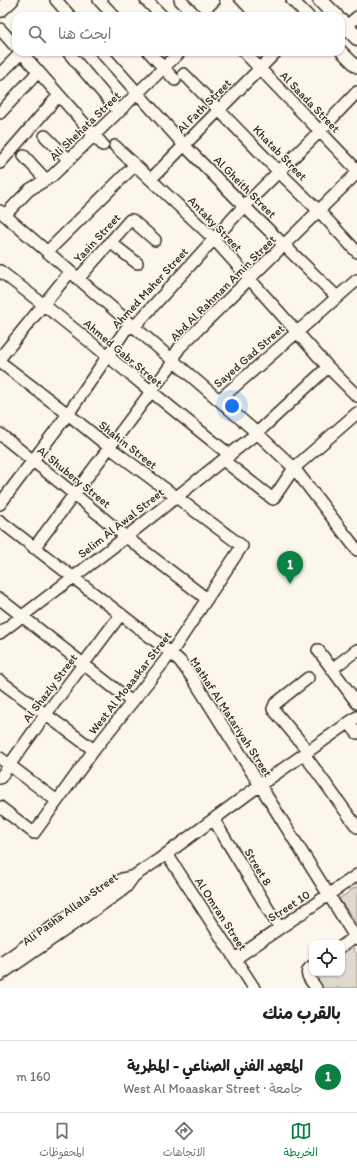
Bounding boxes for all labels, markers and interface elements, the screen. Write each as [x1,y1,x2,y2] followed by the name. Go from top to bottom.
[12,12,345,56] search box
[26,23,48,45] icon: search
[58,25,112,43] text: ابحث هنا
[277,68,343,136] street label: Al Saada Street
[174,76,234,136] street label: Al Fath Street
[47,88,124,164] street label: Ali Shehata Street
[250,122,310,184] street label: Khatab Street
[211,153,279,221] street label: Al Gheith Street
[185,193,245,255] street label: Antaky Street
[71,210,124,265] street label: Yasin Street
[167,232,279,344] street label: Abd Al Rahman Amin Street
[109,244,191,331] street label: Ahmed Maher Street
[81,316,166,390] street label: Ahmed Gabr Street
[211,321,287,390] street label: Sayed Gad Street
[222,396,242,416] your location
[96,418,160,472] street label: Shahin Street
[35,443,114,511] street label: Al Shubery Street
[75,485,167,561] street label: Selim Al Awal Street
[277,551,303,584] pin: 1
[86,628,175,737] street label: West Al Moaaskar Street
[20,651,81,725] street label: Al Shazly Street
[187,655,275,780] street label: Mathaf Al Matariyah Street
[241,846,275,889] street label: Street 8
[19,869,121,948] street label: Ali Pasha Allala Street
[192,875,250,954] street label: Al Omran Street
[265,887,313,925] street label: Street 10
[309,940,345,976] map controls
[309,940,345,976] button: locate
[263,1003,341,1023] text: بالقرب منك
[127,1057,303,1075] text: المعهد الفني الصناعي - المطرية
[16,1069,51,1084] text: 160 m
[325,1069,331,1084] text: 1
[123,1081,303,1096] text: جامعة · West Al Moaaskar Street
[39,1120,84,1162] tab: المحفوظات
[163,1120,205,1162] tab: الاتجاهات
[284,1120,318,1162] tab: الخريطة

